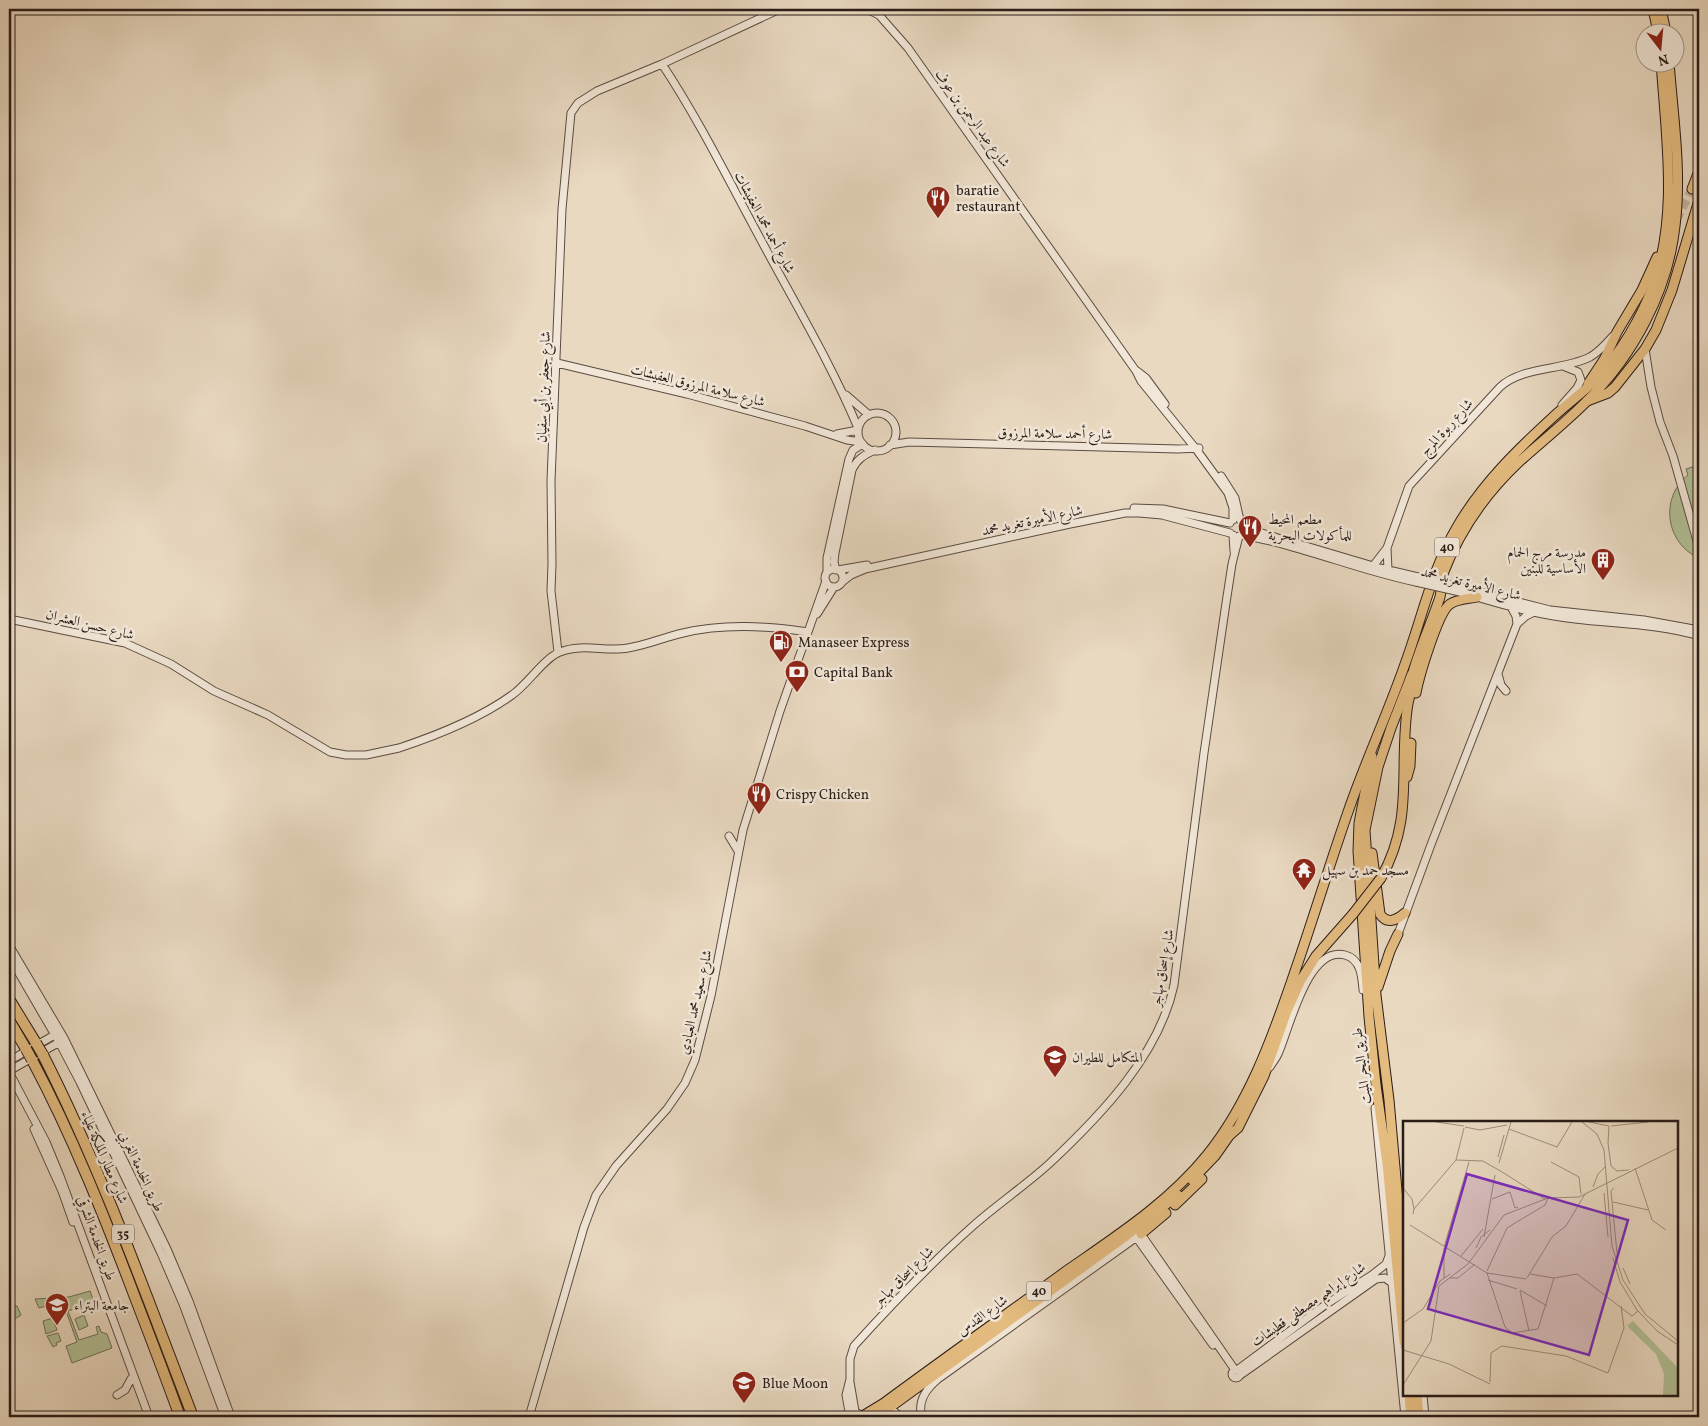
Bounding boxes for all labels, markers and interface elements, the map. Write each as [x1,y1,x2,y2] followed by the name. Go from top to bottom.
[1636,22,1686,72] north arrow
[1656,49,1671,70] text: N
[929,66,1014,172] street label: شارع عبد الرحمن بن عوف
[728,167,800,278] street label: شارع أحمد محمد العفيشات
[956,182,1020,217] place label: baratie restaurant
[925,185,951,219] restaurant icon: baratie restaurant
[531,331,557,443] street label: شارع جعفر بن أبي سفيان
[628,361,767,413] street label: شارع سلامة المرزوق العفيشات
[1416,395,1480,462] street label: شارع ربوة المرج
[997,422,1113,446] street label: شارع أحمد سلامة المرزوق
[980,500,1085,542] street label: شارع الأميرة تغريد محمد
[1268,511,1352,546] place label: مطعم المحيط للمأكولات البحرية
[1237,514,1263,548] restaurant icon: مطعم المحيط للمأكولات البحرية
[1434,538,1460,556] road number: 40
[1507,544,1586,579] place label: مدرسة مرج الحمام الأساسية للبنين
[1590,547,1616,581] building icon: مدرسة مرج الحمام الأساسية للبنين
[1418,561,1523,607] street label: شارع الأميرة تغريد محمد
[43,605,136,647] street label: شارع حسن العشران
[768,629,794,663] fuel station icon: Manaseer Express
[798,634,909,653] place label: Manaseer Express
[784,659,810,693] bank icon: Capital Bank
[814,664,893,683] place label: Capital Bank
[746,781,772,815] restaurant icon: Crispy Chicken
[776,786,869,805] place label: Crispy Chicken
[1291,857,1317,891] temple icon: مسجد حمد بن سهيل
[1322,862,1409,881] place label: مسجد حمد بن سهيل
[1147,928,1181,1011] street label: شارع إسحاق مهاجر
[675,948,719,1057] street label: شارع سعيد محمد العبادي
[1348,1026,1377,1105] street label: طريق البحر الميت
[1042,1044,1068,1078] school or university icon: المتكامل للطيران
[1072,1049,1142,1068] place label: المتكامل للطيران
[75,1108,132,1207] street label: شارع مطار الملكة علياء
[1403,1121,1678,1396] inset map
[113,1128,168,1216] street label: طريق الخدمة الغربي
[71,1193,120,1284] street label: طريق الخدمة الشرقي
[112,1224,134,1244] road number: 35
[868,1243,939,1314] street label: شارع إسحاق مهاجر
[1248,1258,1372,1354] street label: شارع إبراهيم مصطفى قطيشات
[1026,1282,1052,1300] road number: 40
[954,1291,1013,1342] street label: شارع القدس
[44,1292,70,1326] school or university icon: جامعة البتراء
[74,1297,129,1316] place label: جامعة البتراء
[731,1370,757,1404] school or university icon: Blue Moon
[762,1375,828,1394] place label: Blue Moon

